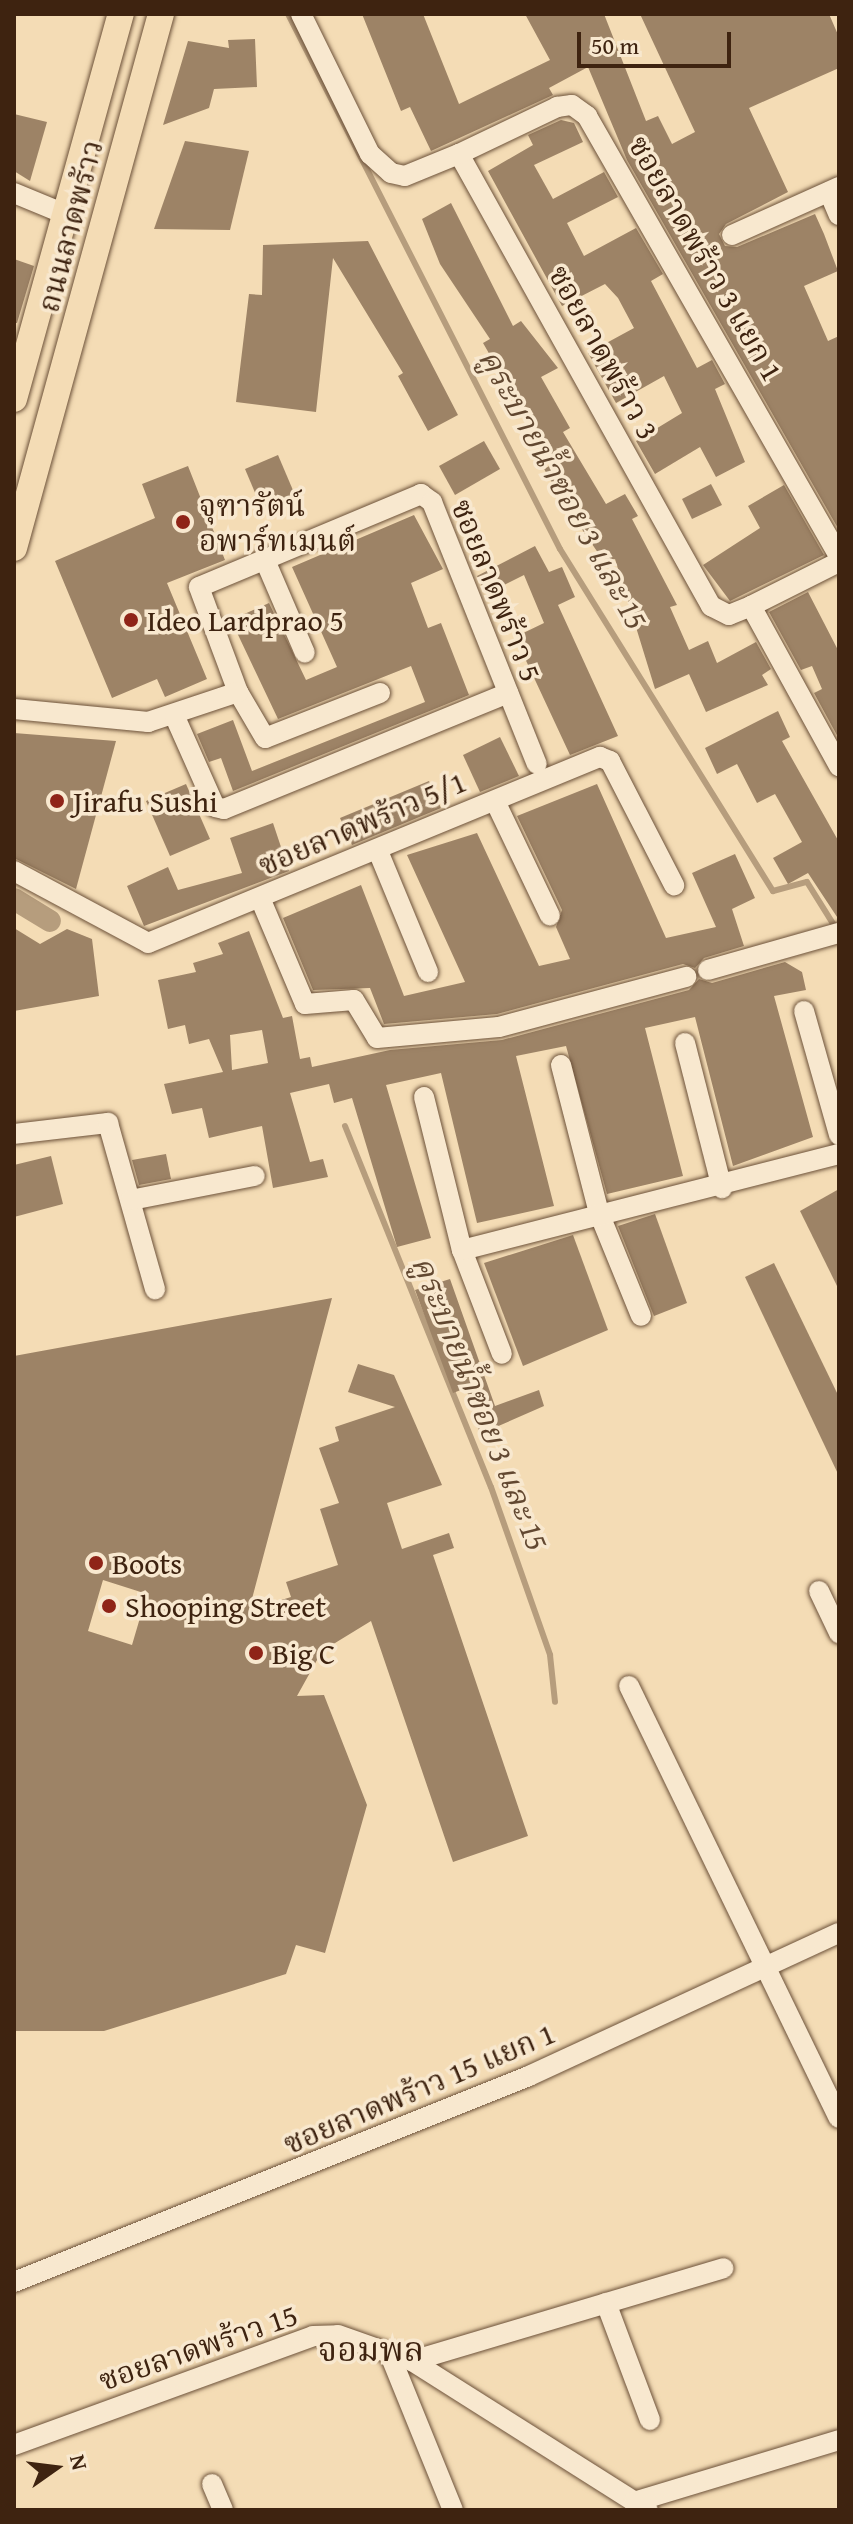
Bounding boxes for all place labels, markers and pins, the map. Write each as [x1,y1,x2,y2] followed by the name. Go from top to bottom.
[199,487,356,558] place label: จุฑารัตน์ อพาร์ทเมนต์
[174,513,192,531] marker: จุฑารัตน์ อพาร์ทเมนต์
[147,602,344,638] place label: Ideo Lardprao 5
[122,611,140,629] marker: Ideo Lardprao 5
[73,783,218,819] place label: Jirafu Sushi
[48,792,66,810] marker: Jirafu Sushi
[112,1545,182,1581] place label: Boots
[87,1554,105,1572] marker: Boots
[125,1588,326,1624] place label: Shooping Street
[100,1597,118,1615] marker: Shooping Street
[272,1635,335,1671] place label: Big C
[247,1644,265,1662] marker: Big C

